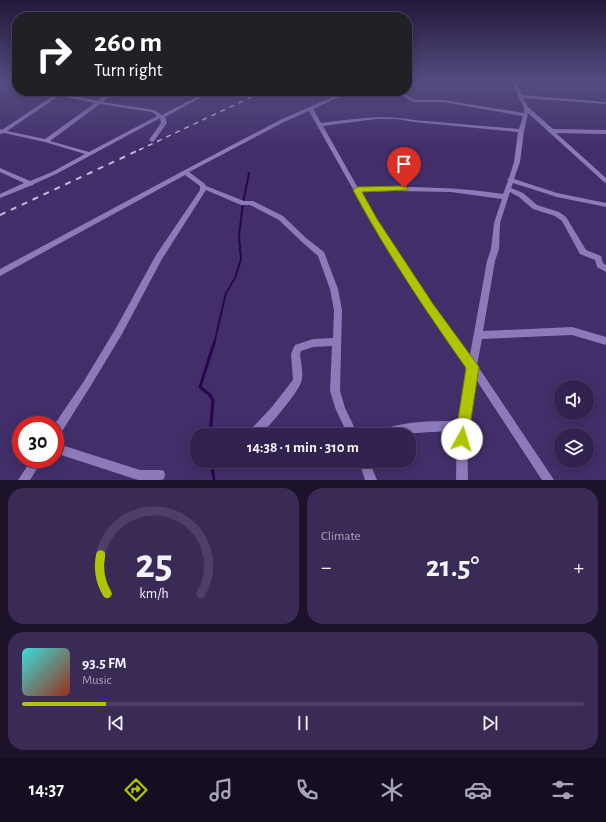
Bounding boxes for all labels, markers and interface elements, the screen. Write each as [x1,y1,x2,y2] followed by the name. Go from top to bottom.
[28,28,80,80] icon: right
[94,29,162,57] text: 260 m
[94,62,163,80] text: Turn right
[387,147,421,188] pin
[393,153,415,175] icon: arrive
[554,380,594,468] map controls
[554,380,594,420] button: sound
[12,416,64,468] speed limit sign: 30
[441,418,483,460] position arrow
[554,428,594,468] button: layers
[247,440,359,455] text: 14:38 · 1 min · 310 m
[321,530,360,543] text: Climate
[135,544,172,585] text: 25
[426,552,479,582] text: 21.5°
[321,556,332,578] text: −
[573,556,584,578] text: +
[139,587,168,601] text: km/h
[82,656,127,671] text: 93.5 FM
[82,674,112,687] text: Music
[105,712,127,734] icon: previous
[292,712,314,734] icon: pause
[479,712,501,734] icon: next
[122,776,150,804] icon: directions
[207,776,235,804] icon: music
[293,776,321,804] icon: phone
[378,776,406,804] icon: climate
[464,776,492,804] icon: car
[549,776,577,804] icon: filters
[29,781,64,799] text: 14:37

